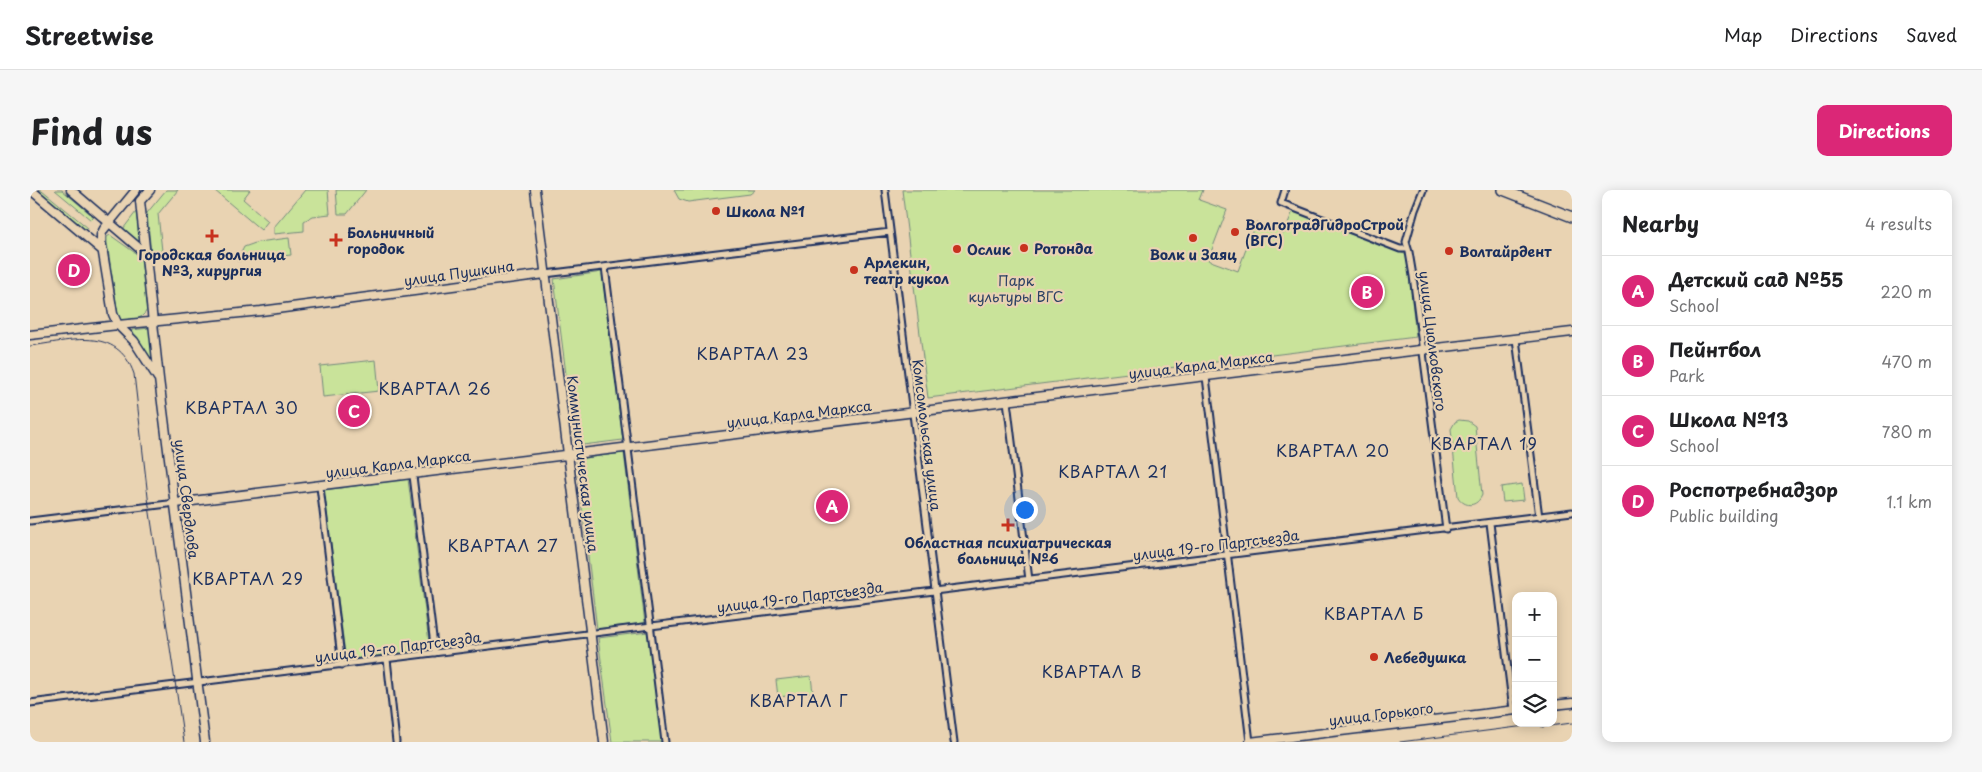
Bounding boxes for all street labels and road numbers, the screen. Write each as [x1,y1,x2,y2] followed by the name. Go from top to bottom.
[403,255,516,291] street label: улица Пушкина
[1414,270,1452,412] street label: улица Циолковского
[1127,346,1275,384] street label: улица Карла Маркса
[907,358,947,512] street label: Комсомольская улица
[562,374,604,554] street label: Коммунистическая улица
[725,395,873,433] street label: улица Карла Маркса
[169,438,205,560] street label: улица Свердлова
[324,445,472,483] street label: улица Карла Маркса
[1132,524,1301,566] street label: улица 19-го Партсъезда
[716,576,885,618] street label: улица 19-го Партсъезда
[314,626,483,668] street label: улица 19-го Партсъезда
[1327,697,1435,731] street label: улица Горького

